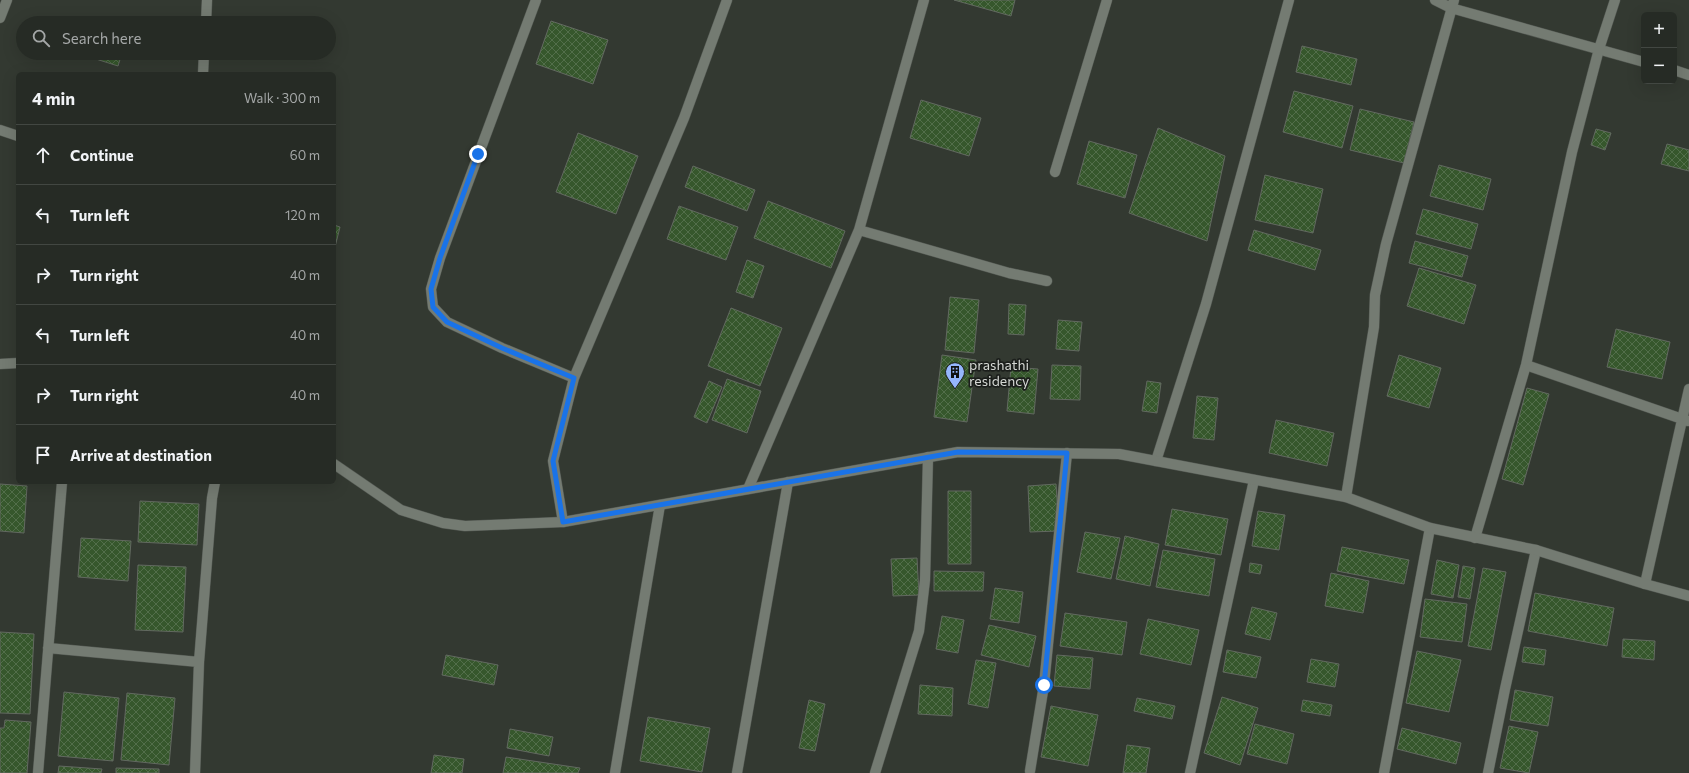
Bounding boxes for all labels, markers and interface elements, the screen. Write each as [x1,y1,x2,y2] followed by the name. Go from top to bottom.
[1641,12,1677,84] map controls
[1641,12,1677,48] button: +
[16,16,336,60] search box
[30,27,52,49] icon: search
[62,29,141,47] text: Search here
[1641,48,1677,84] button: −
[32,88,75,109] text: 4 min
[244,90,320,106] text: Walk · 300 m
[32,144,54,166] icon: ahead
[469,145,487,163] route end
[70,146,134,164] text: Continue
[290,147,320,163] text: 60 m
[32,204,54,226] icon: left
[70,206,129,224] text: Turn left
[285,207,320,223] text: 120 m
[32,264,54,286] icon: right
[70,266,139,284] text: Turn right
[290,267,320,283] text: 40 m
[32,324,54,346] icon: left
[70,326,129,344] text: Turn left
[290,327,320,343] text: 40 m
[969,356,1029,389] place label: prashathi residency
[944,361,966,389] building icon: prashathi residency
[32,384,54,406] icon: right
[70,386,139,404] text: Turn right
[290,387,320,403] text: 40 m
[32,444,54,466] icon: arrive
[70,446,212,464] text: Arrive at destination
[1035,676,1053,694] route start

